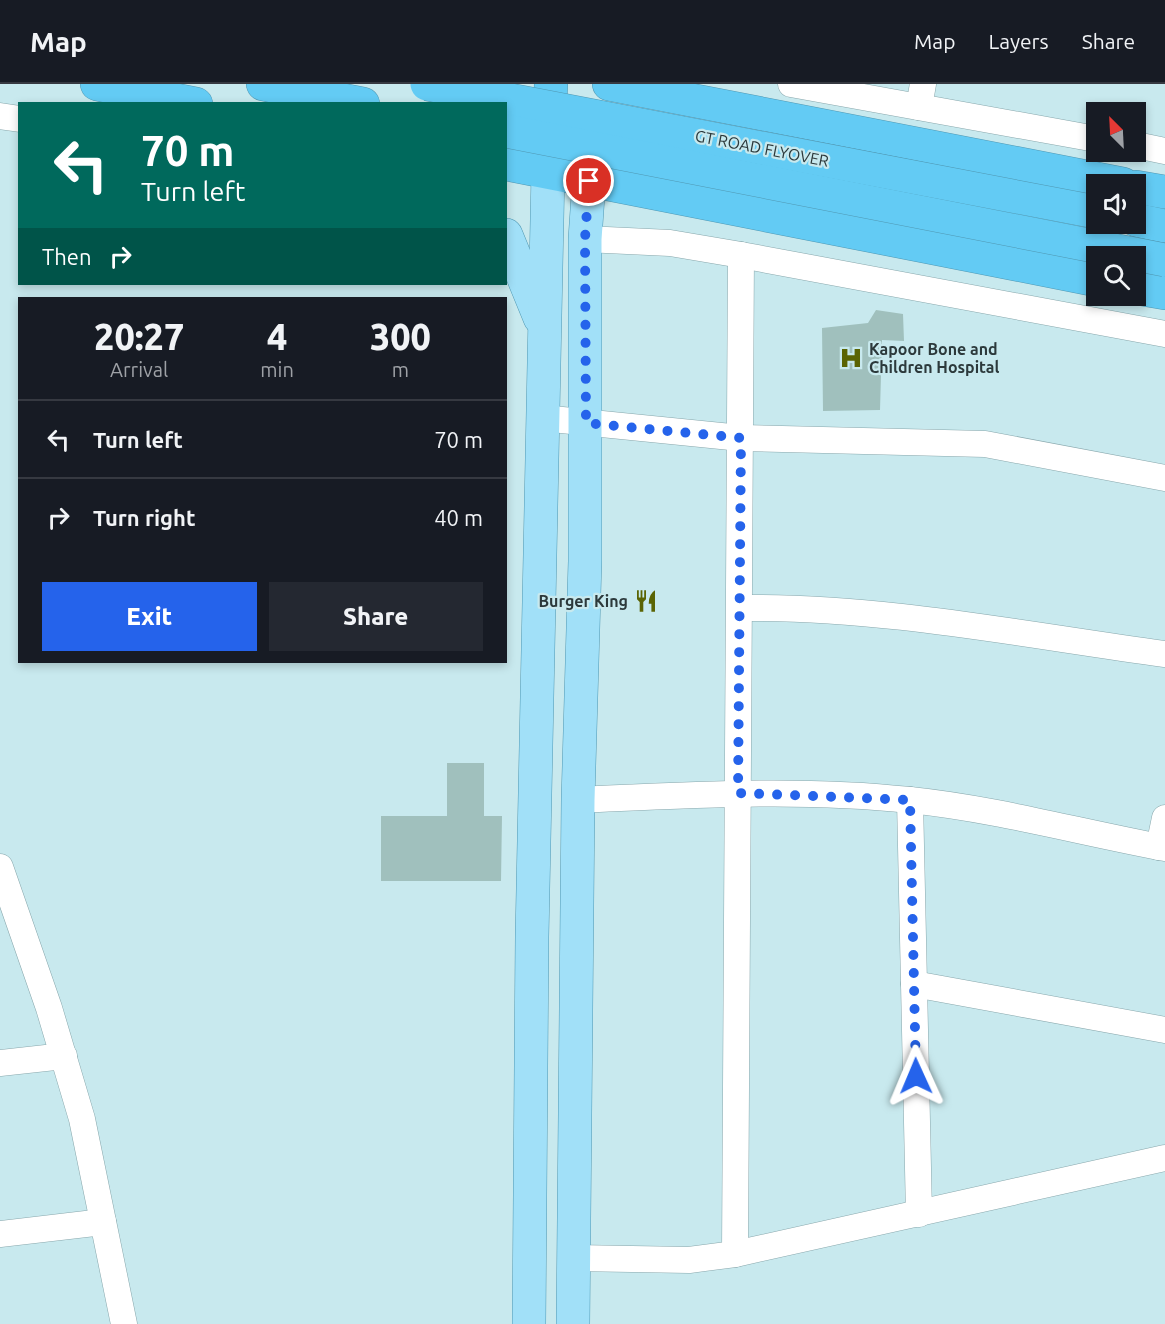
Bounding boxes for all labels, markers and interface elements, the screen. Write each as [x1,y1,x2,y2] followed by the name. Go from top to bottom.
[30,26,87,57] text: Map
[914,29,955,53] text: Map
[988,29,1049,53] text: Layers
[1082,29,1135,53] text: Share
[1086,102,1146,162] north arrow
[1086,102,1146,306] map controls
[42,126,120,204] icon: left
[694,126,830,170] street label: GT ROAD FLYOVER
[141,127,235,174] text: 70 m
[563,155,614,206] pin
[572,164,605,197] icon: arrive
[1086,174,1146,234] button: sound
[141,176,245,206] text: Turn left
[104,240,137,273] icon: right
[42,244,92,269] text: Then
[1086,246,1146,306] button: search
[94,316,184,357] text: 20:27
[267,316,287,357] text: 4
[370,316,431,357] text: 300
[869,340,999,376] place label: Kapoor Bone and Children Hospital
[838,345,864,371] hospital icon: Kapoor Bone and Children Hospital
[110,358,168,381] text: Arrival
[260,358,294,381] text: min
[392,358,409,381] text: m
[42,423,75,456] icon: left
[93,427,183,452] text: Turn left
[434,427,483,452] text: 70 m
[42,501,75,534] icon: right
[93,505,195,530] text: Turn right
[434,505,483,530] text: 40 m
[42,582,257,651] button: Exit
[269,582,483,651] button: Share
[633,588,659,614] restaurant icon: Burger King
[538,592,628,610] place label: Burger King
[884,1044,948,1108] position arrow

